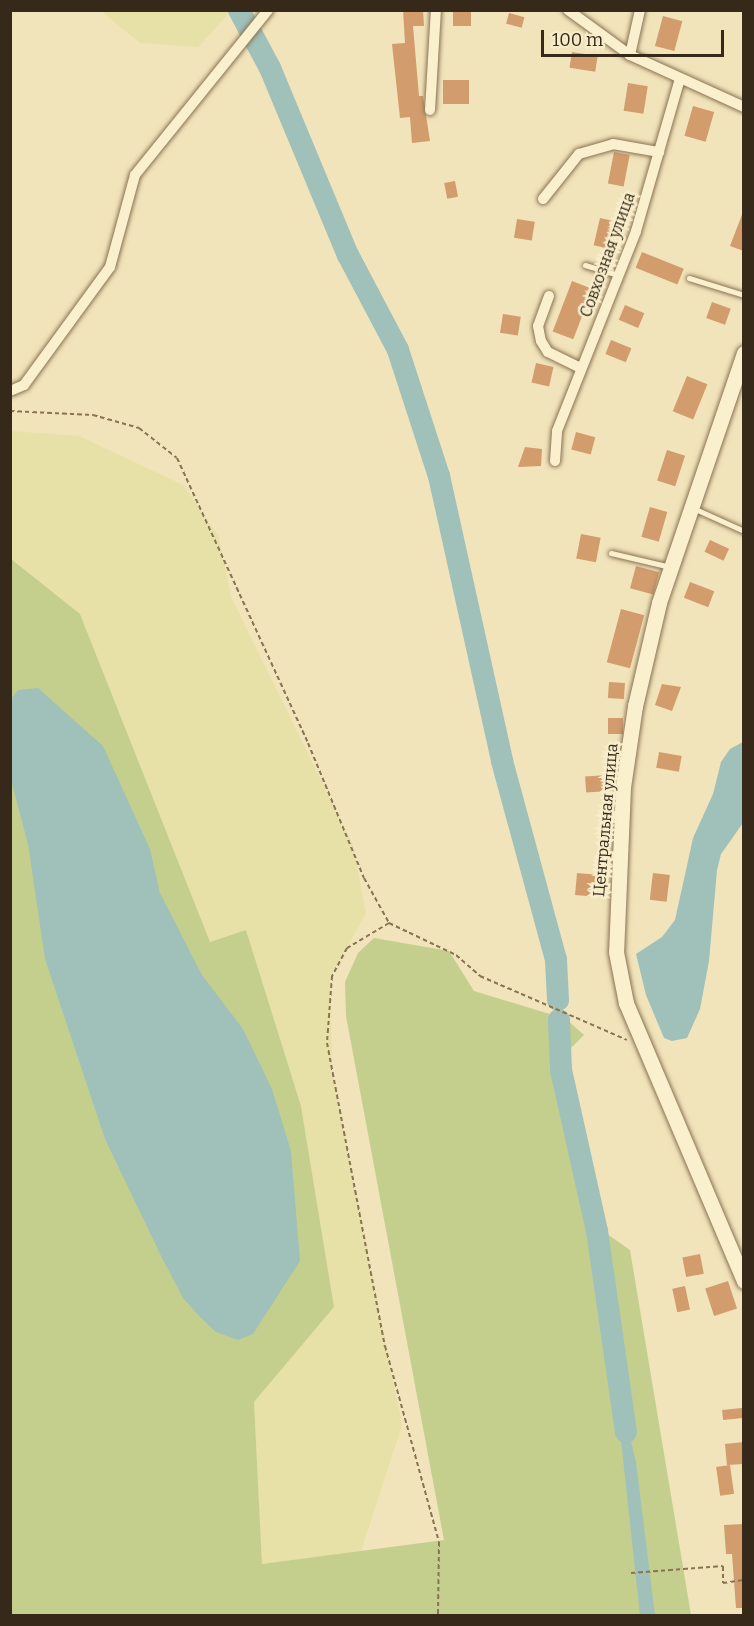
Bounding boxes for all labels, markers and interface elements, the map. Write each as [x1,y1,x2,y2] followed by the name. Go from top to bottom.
[544,18,727,56] scale bar
[552,29,603,51] text: 100 m
[576,190,640,320] street label: Совхозная улица
[590,742,622,898] street label: Центральная улица

